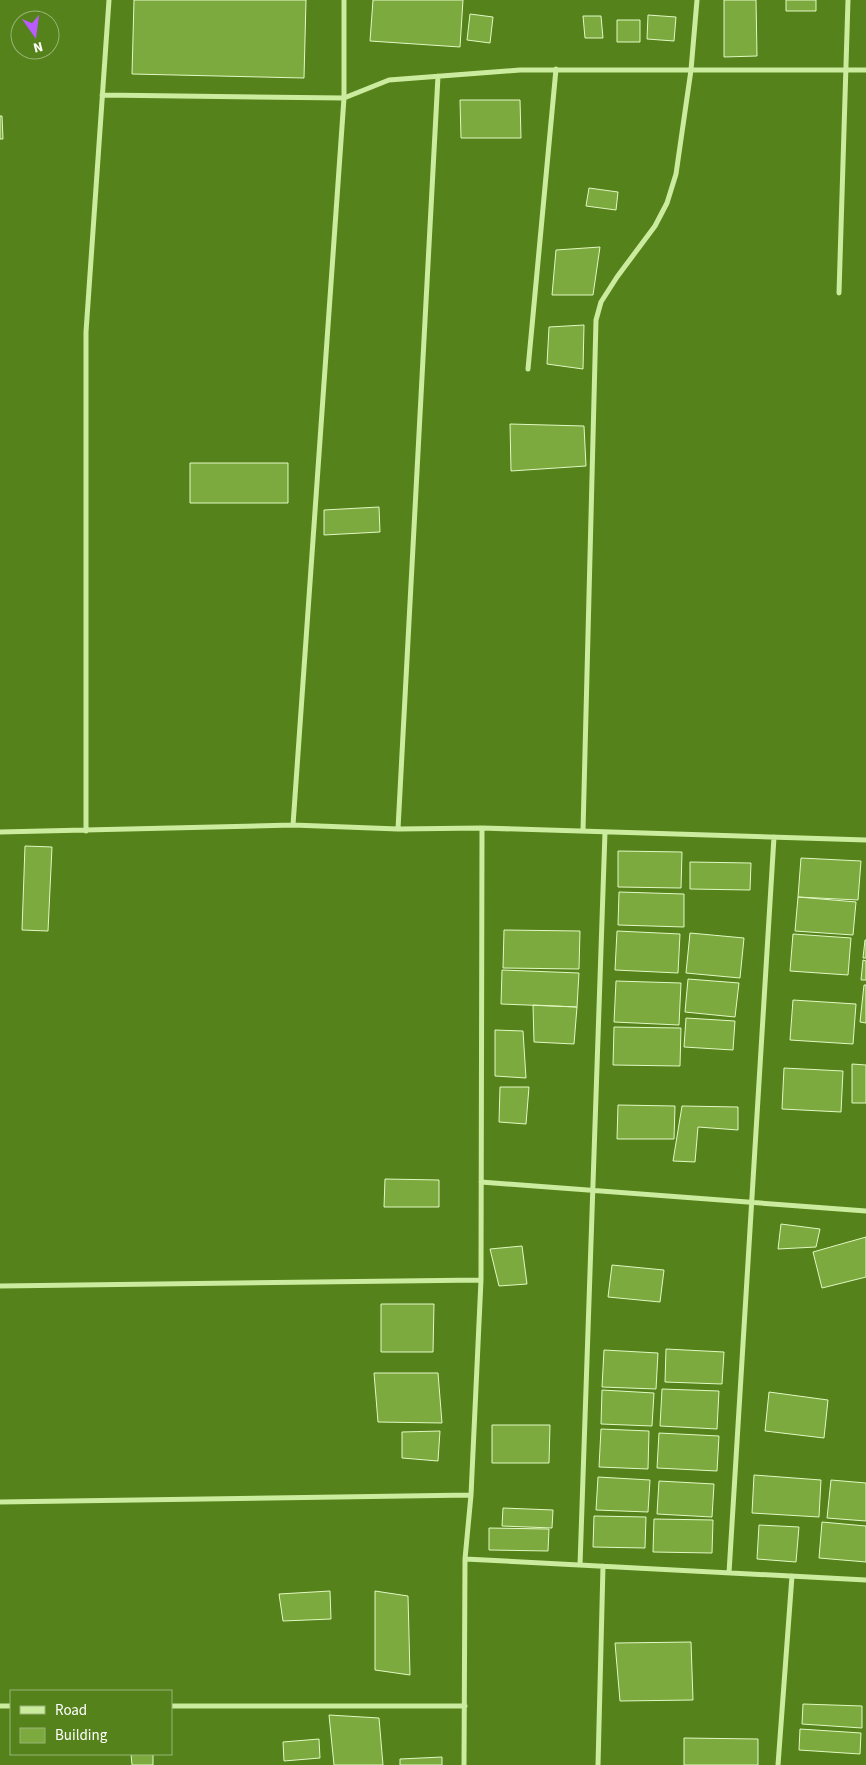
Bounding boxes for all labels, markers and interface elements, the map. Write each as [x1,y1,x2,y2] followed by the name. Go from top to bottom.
[10,10,60,60] north arrow
[31,36,45,57] text: N
[10,1690,172,1755] legend
[55,1700,87,1721] text: Road
[55,1725,108,1746] text: Building

